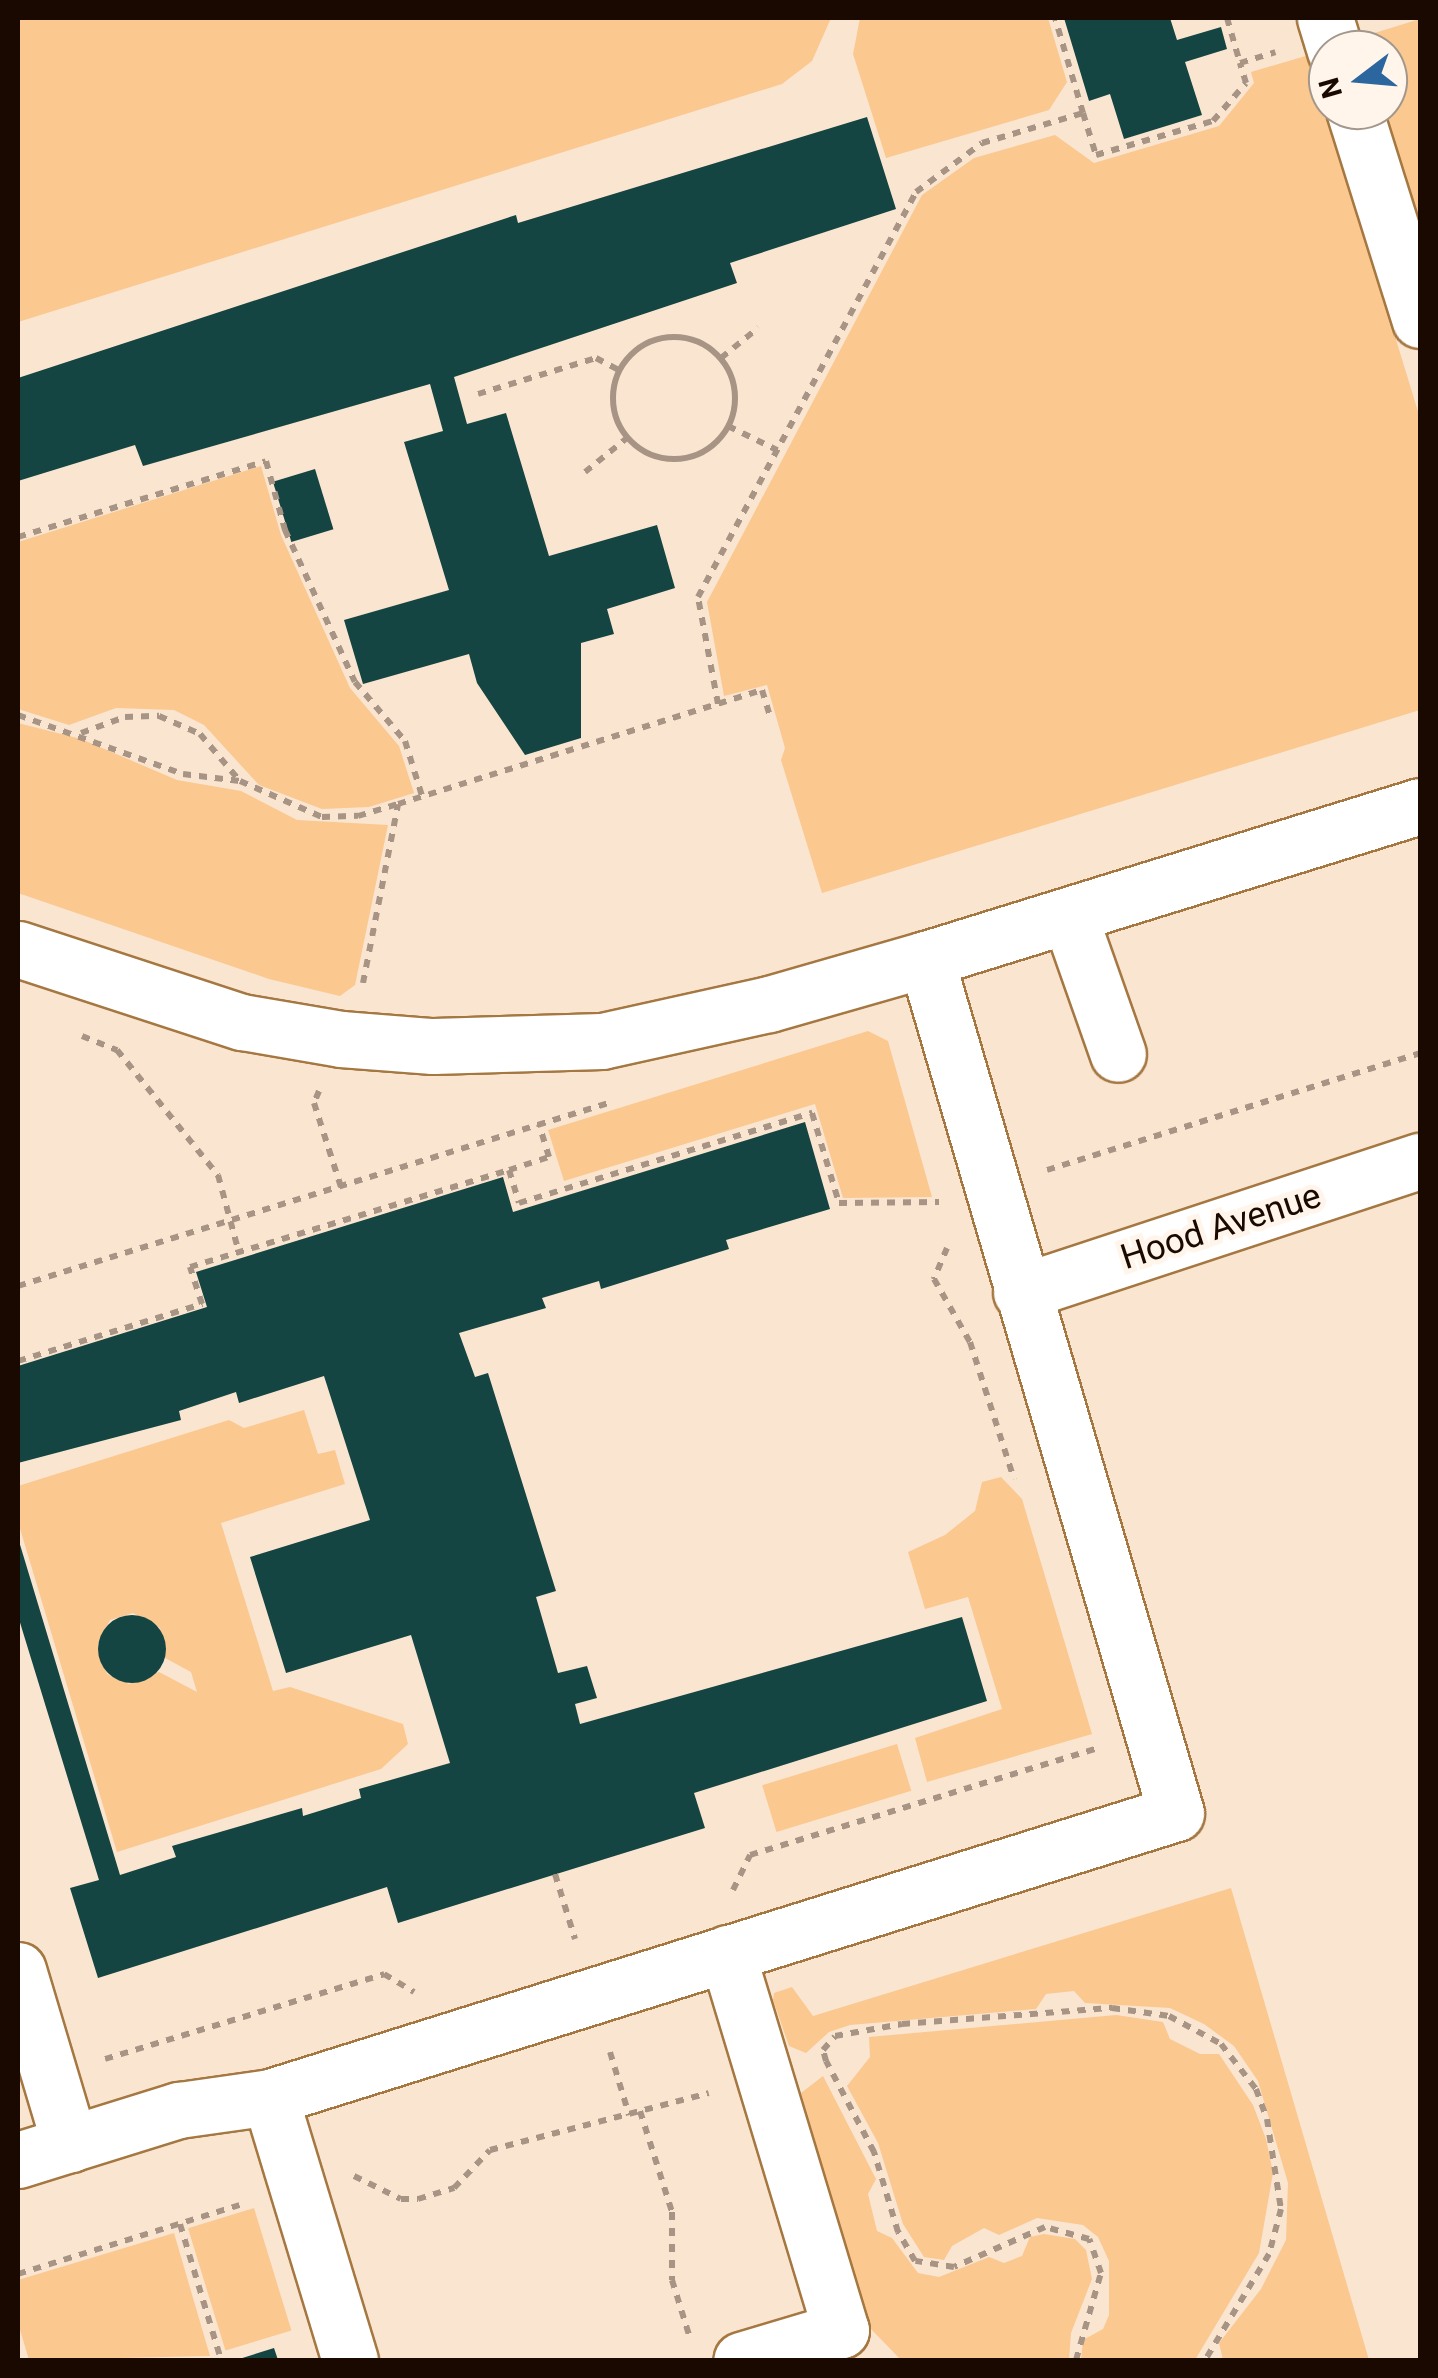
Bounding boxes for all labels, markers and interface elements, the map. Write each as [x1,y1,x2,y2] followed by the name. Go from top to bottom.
[1308,30,1408,130] north arrow
[1312,74,1349,102] text: N
[1116,1175,1326,1279] street label: Hood Avenue

